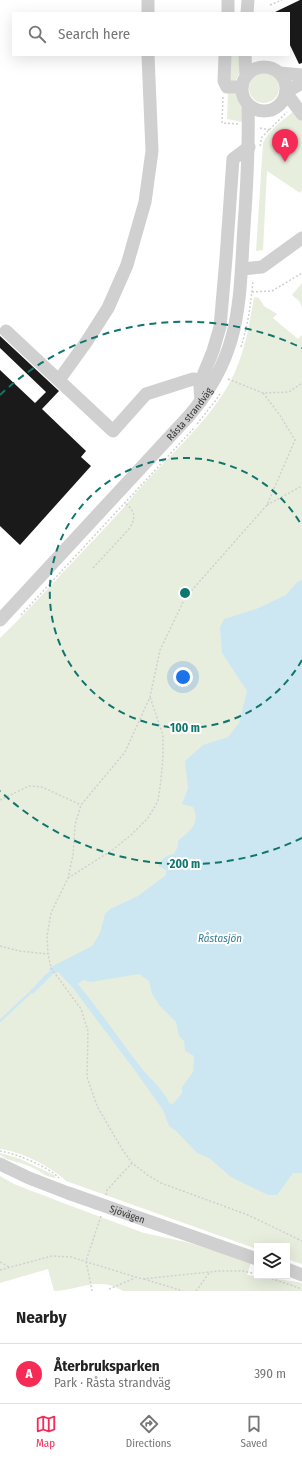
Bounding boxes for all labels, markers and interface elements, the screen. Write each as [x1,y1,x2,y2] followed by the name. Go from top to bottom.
[12,12,290,56] search box
[26,23,48,45] icon: search
[58,25,130,43] text: Search here
[272,129,298,162] pin: A
[164,385,215,443] street label: Råsta strandväg
[178,586,192,600] centre of rings
[173,667,193,687] your location
[170,721,200,735] text: 100 m
[169,857,200,871] text: 200 m
[198,932,242,945] water label: Råstasjön
[108,1203,146,1226] street label: Sjövägen
[254,1243,290,1279] map controls
[254,1243,290,1279] button: layers
[16,1307,67,1328] text: Nearby
[54,1357,160,1375] text: Återbruksparken
[25,1366,33,1381] text: A
[254,1366,286,1381] text: 390 m
[54,1375,170,1390] text: Park · Råsta strandväg
[35,1413,57,1450] tab: Map
[126,1413,171,1450] tab: Directions
[241,1413,267,1450] tab: Saved

